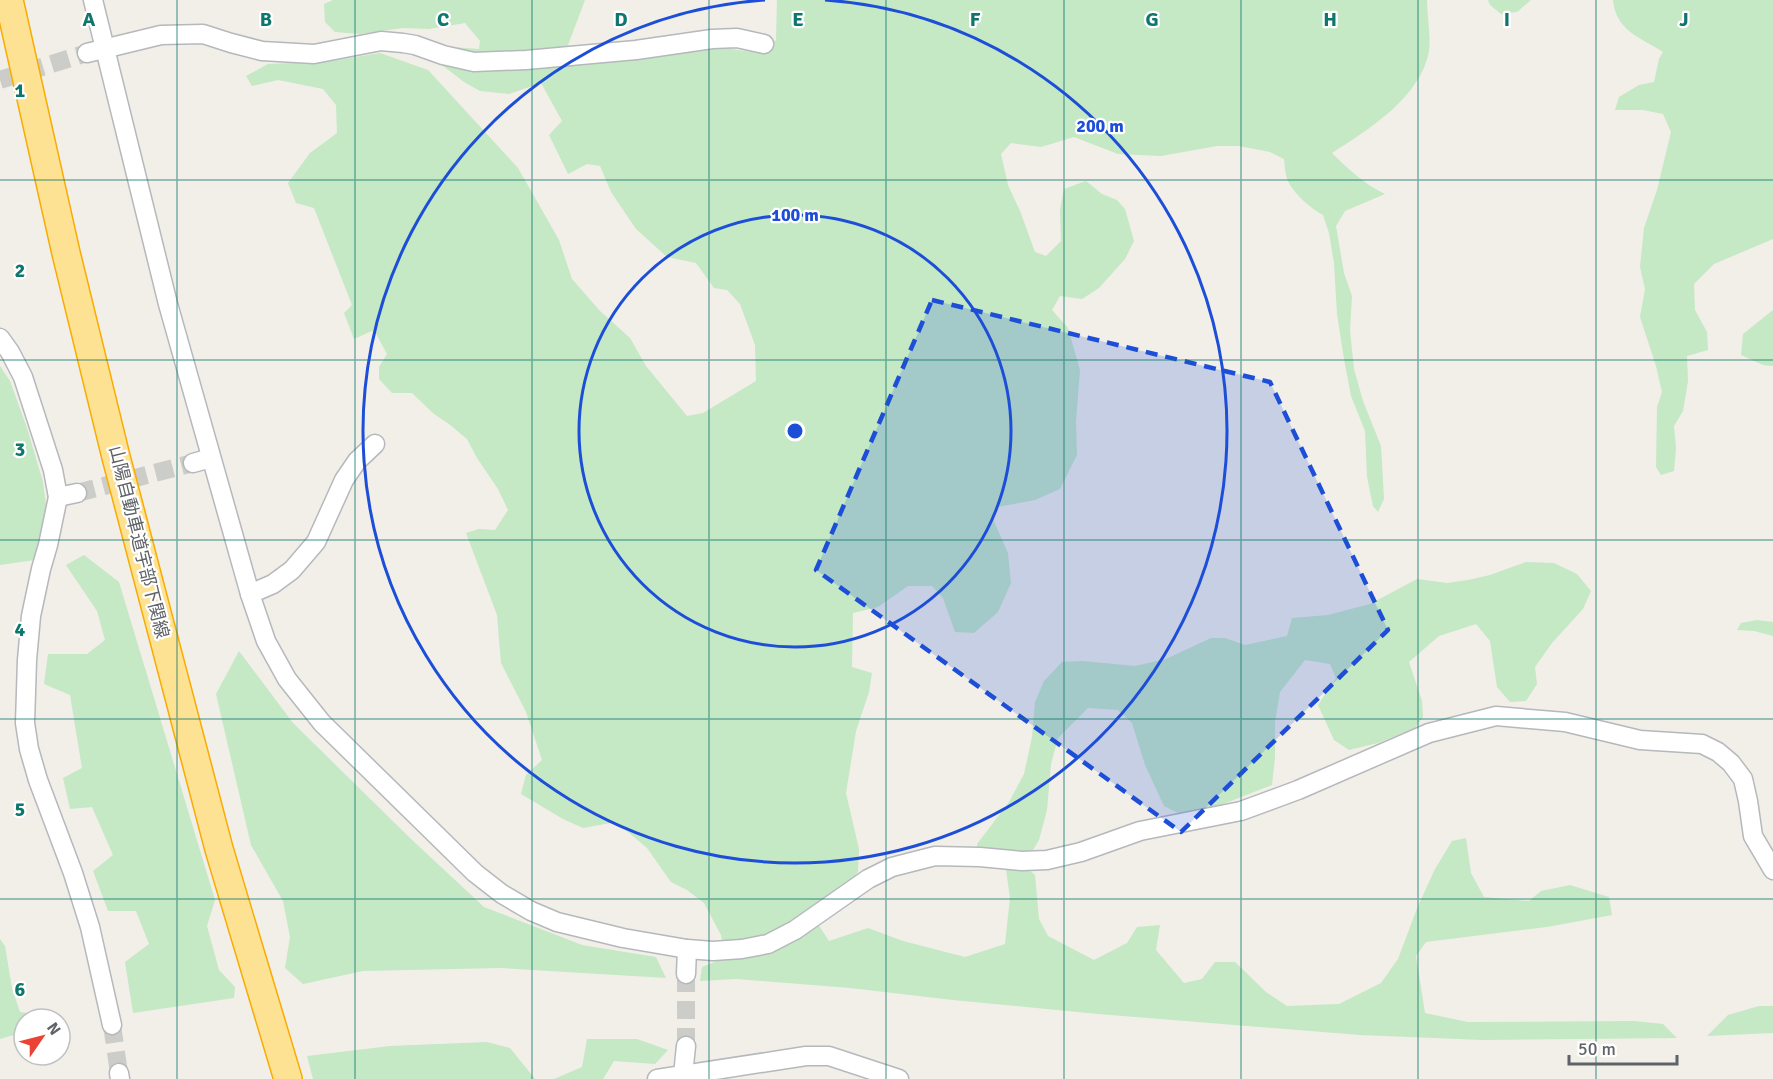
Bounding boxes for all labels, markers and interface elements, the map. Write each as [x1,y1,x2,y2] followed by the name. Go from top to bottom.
[83,7,96,32] text: A
[260,7,272,32] text: B
[437,7,449,32] text: C
[614,7,628,32] text: D
[792,7,804,32] text: E
[970,7,981,32] text: F
[1145,7,1159,32] text: G
[1323,7,1337,32] text: H
[1504,7,1510,32] text: I
[1679,7,1689,32] text: J
[15,78,26,103] text: 1
[1076,115,1124,137] text: 200 m
[771,204,819,226] text: 100 m
[15,258,25,283] text: 2
[785,421,805,441] centre of rings
[15,437,25,462] text: 3
[104,443,174,641] street label: 山陽自動車道宇部下関線
[15,617,26,642] text: 4
[15,797,25,822] text: 5
[15,977,26,1002] text: 6
[12,1007,72,1067] north arrow
[42,1019,65,1039] text: N
[1569,1028,1677,1066] scale bar
[1578,1038,1616,1060] text: 50 m

